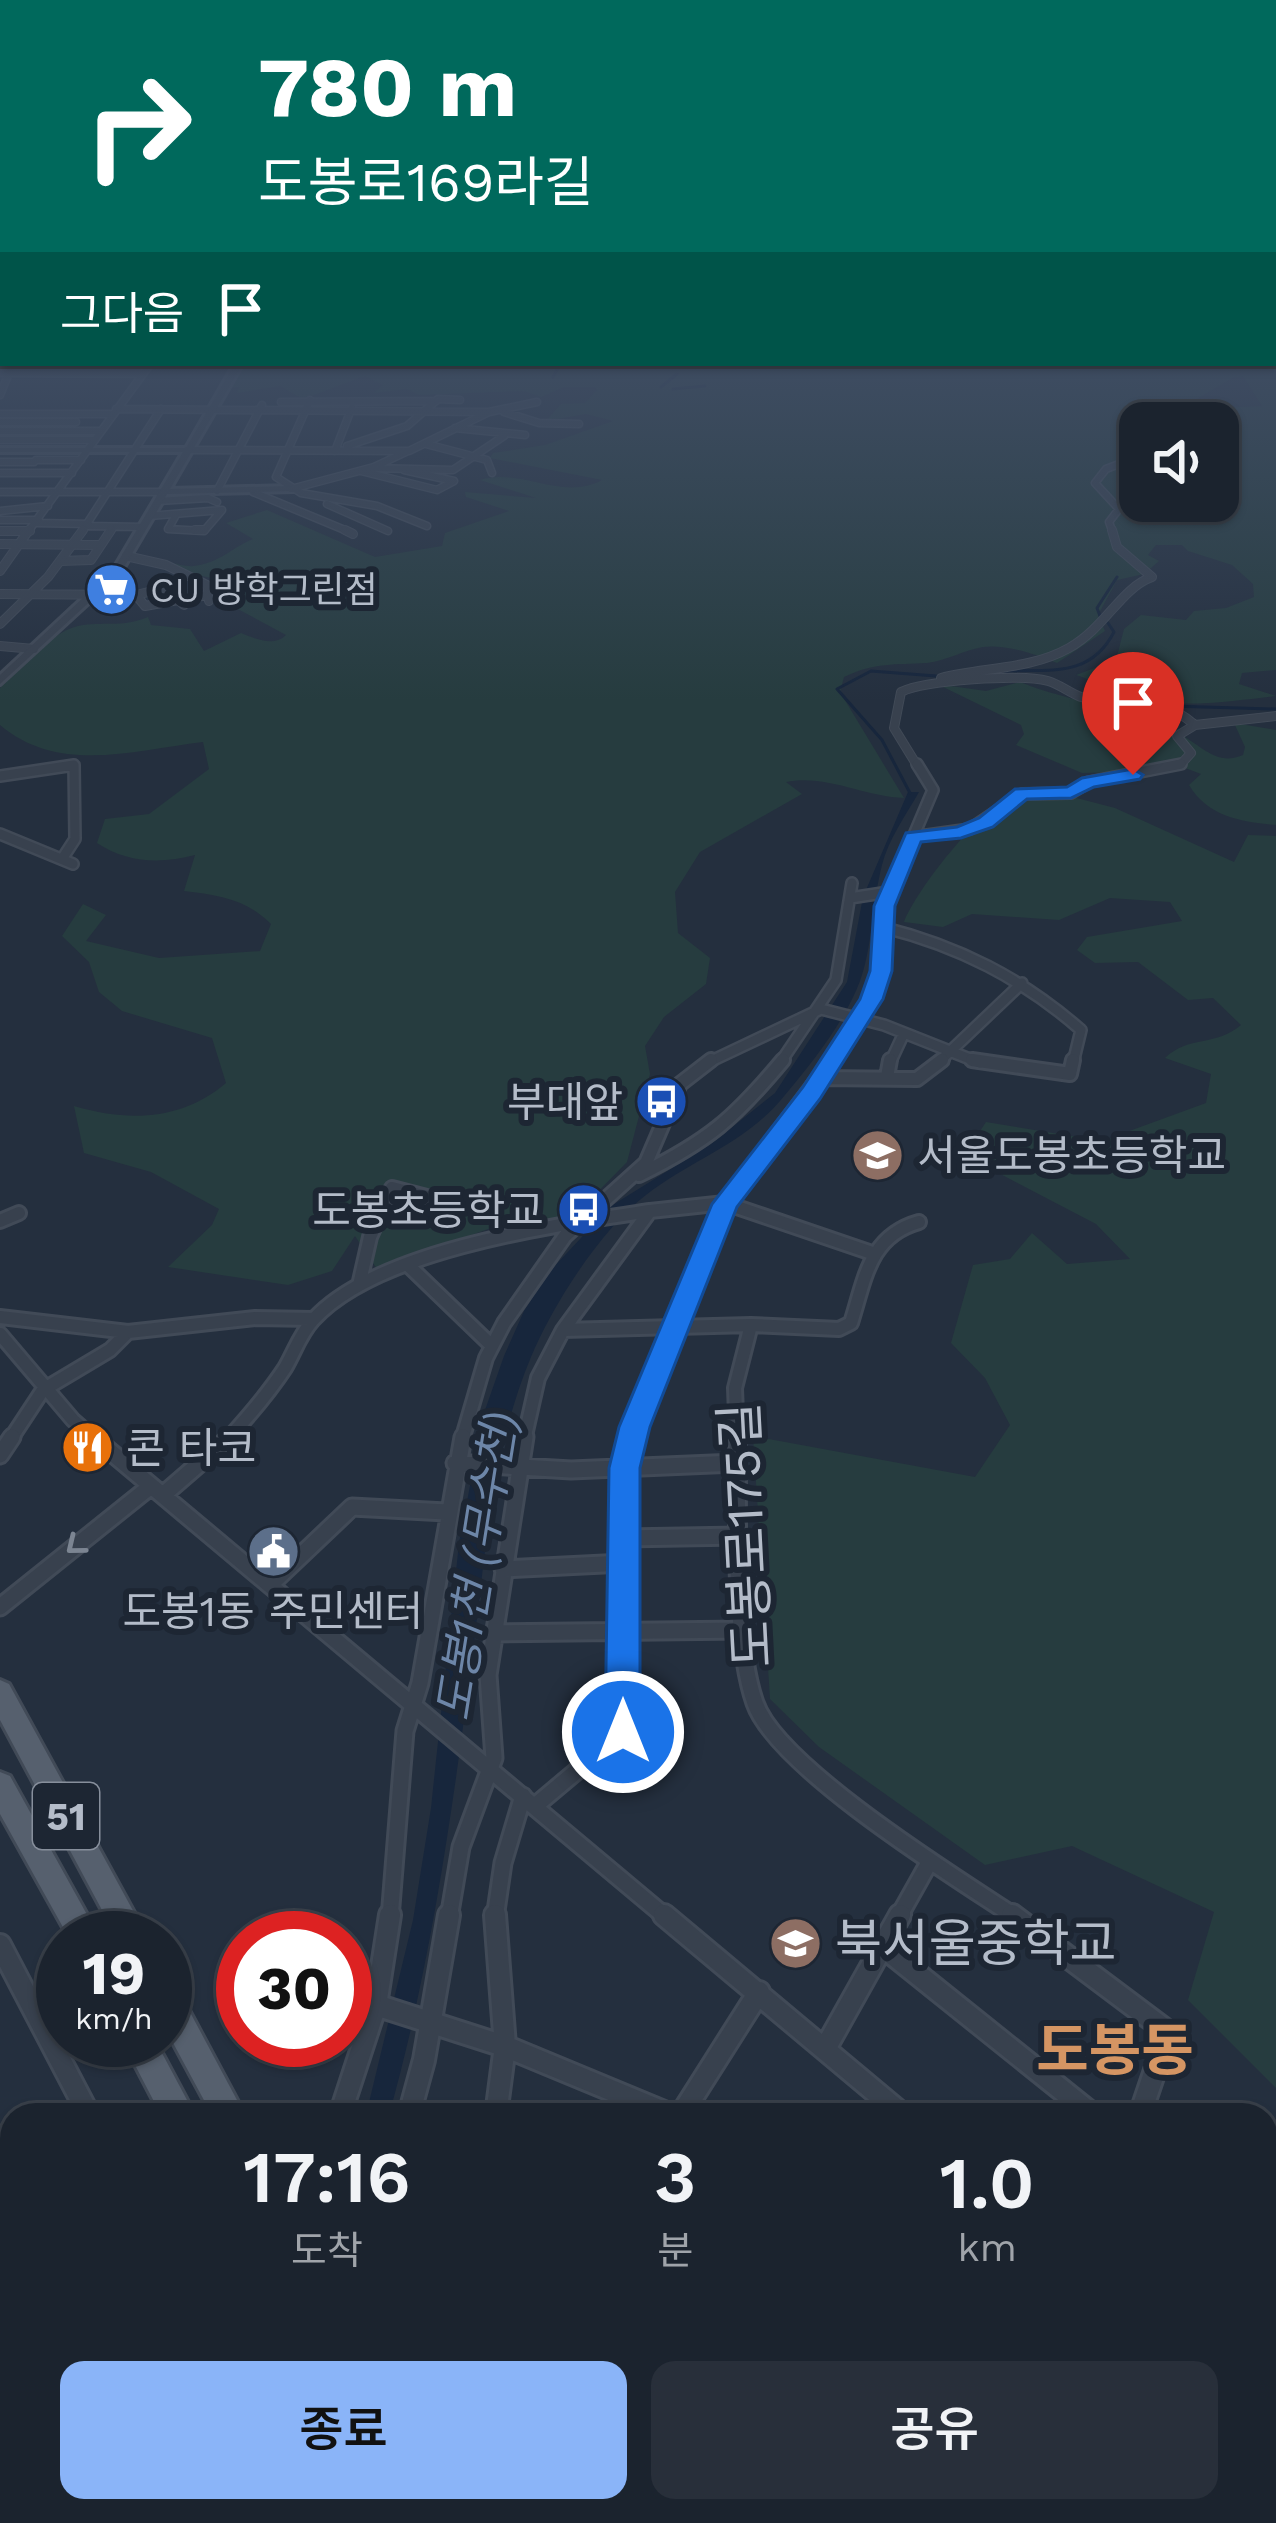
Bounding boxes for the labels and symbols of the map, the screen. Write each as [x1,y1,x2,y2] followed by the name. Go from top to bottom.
[83,562,139,618] supermarket icon: CU 방학그린점
[150,569,378,611] place label: CU 방학그린점
[1082,652,1184,775] pin
[634,1074,690,1130] bus stop icon: 부대앞
[507,1078,623,1127] place label: 부대앞
[850,1127,906,1183] school or university icon: 서울도봉초등학교
[917,1131,1226,1180] place label: 서울도봉초등학교
[555,1182,611,1238] bus stop icon: 도봉초등학교
[312,1186,544,1235] place label: 도봉초등학교
[710,1401,782,1669] street label: 도봉로175길
[426,1408,528,1724] water label: 도봉1천 (무수천)
[59,1420,115,1476] restaurant icon: 콘 타코
[126,1424,256,1473] place label: 콘 타코
[245,1524,301,1580] public building icon: 도봉1동 주민센터
[67,1532,89,1554] one-way arrow
[122,1587,424,1636] place label: 도봉1동 주민센터
[560,1669,686,1795] position arrow
[33,1783,99,1849] road number: 51
[216,1911,372,2067] speed limit sign: 30
[835,1914,1117,1973] place label: 북서울중학교
[768,1915,824,1971] school or university icon: 북서울중학교
[1036,2017,1194,2084] district label: 도봉동

